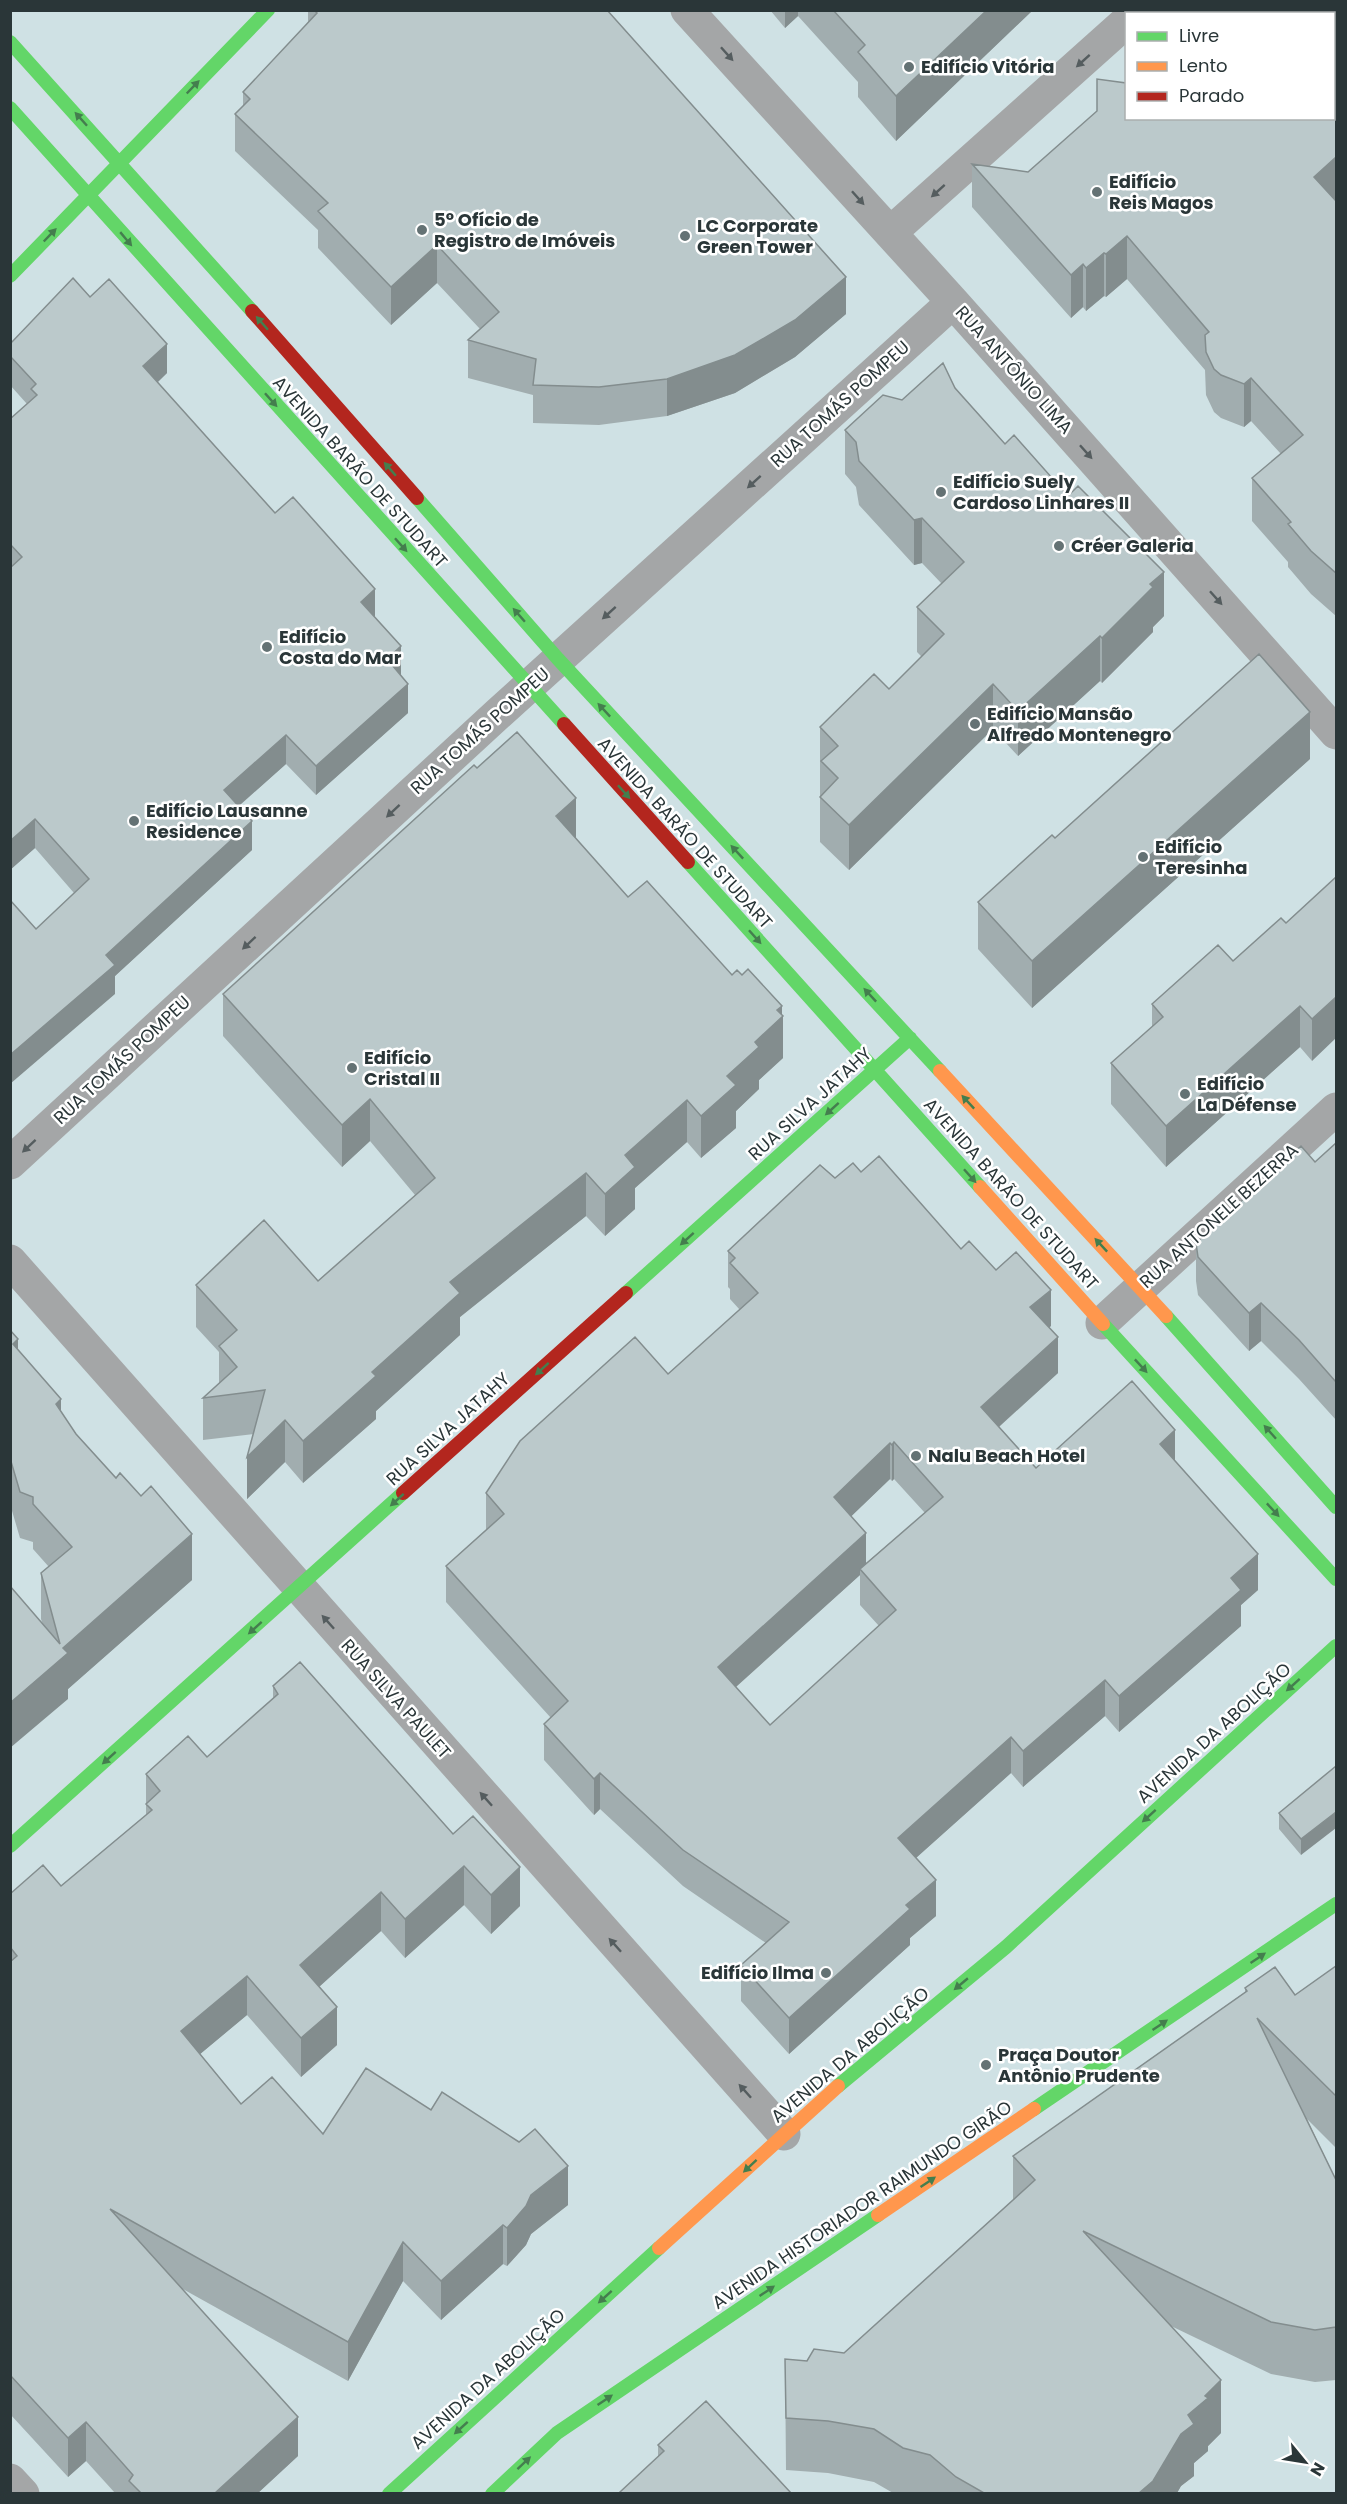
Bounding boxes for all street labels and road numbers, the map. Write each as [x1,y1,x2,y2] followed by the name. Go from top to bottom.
[950,300,1079,439] street label: RUA ANTÔNIO LIMA
[765,335,914,473] street label: RUA TOMÁS POMPEU
[267,370,454,573] street label: AVENIDA BARÃO DE STUDART
[405,662,554,800] street label: RUA TOMÁS POMPEU
[592,731,779,934] street label: AVENIDA BARÃO DE STUDART
[48,990,196,1130] street label: RUA TOMÁS POMPEU
[742,1041,877,1166] street label: RUA SILVA JATAHY
[918,1092,1105,1295] street label: AVENIDA BARÃO DE STUDART
[1134,1138,1303,1294] street label: RUA ANTONELE BEZERRA
[380,1366,515,1491] street label: RUA SILVA JATAHY
[336,1633,457,1764] street label: RUA SILVA PAULET
[1131,1657,1296,1809] street label: AVENIDA DA ABOLIÇÃO
[765,1981,934,2128] street label: AVENIDA DA ABOLIÇÃO
[707,2094,1017,2315] street label: AVENIDA HISTORIADOR RAIMUNDO GIRÃO
[405,2303,570,2455] street label: AVENIDA DA ABOLIÇÃO

